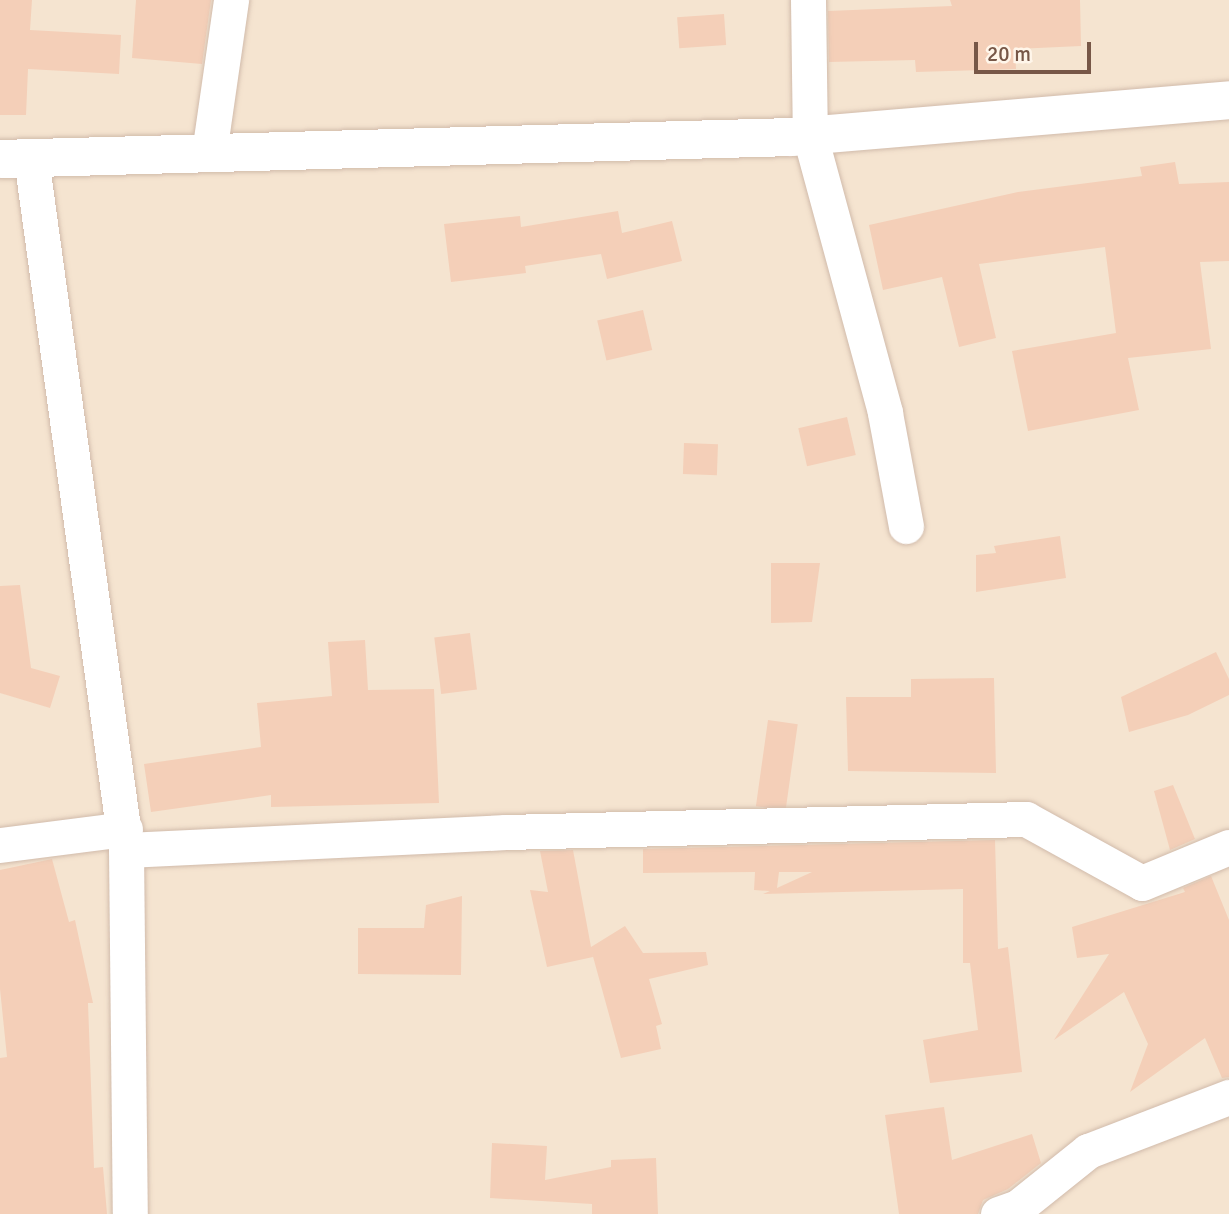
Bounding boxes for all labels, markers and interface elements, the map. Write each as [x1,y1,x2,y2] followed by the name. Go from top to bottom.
[977,28,1094,72] scale bar
[987,41,1031,67] text: 20 m

